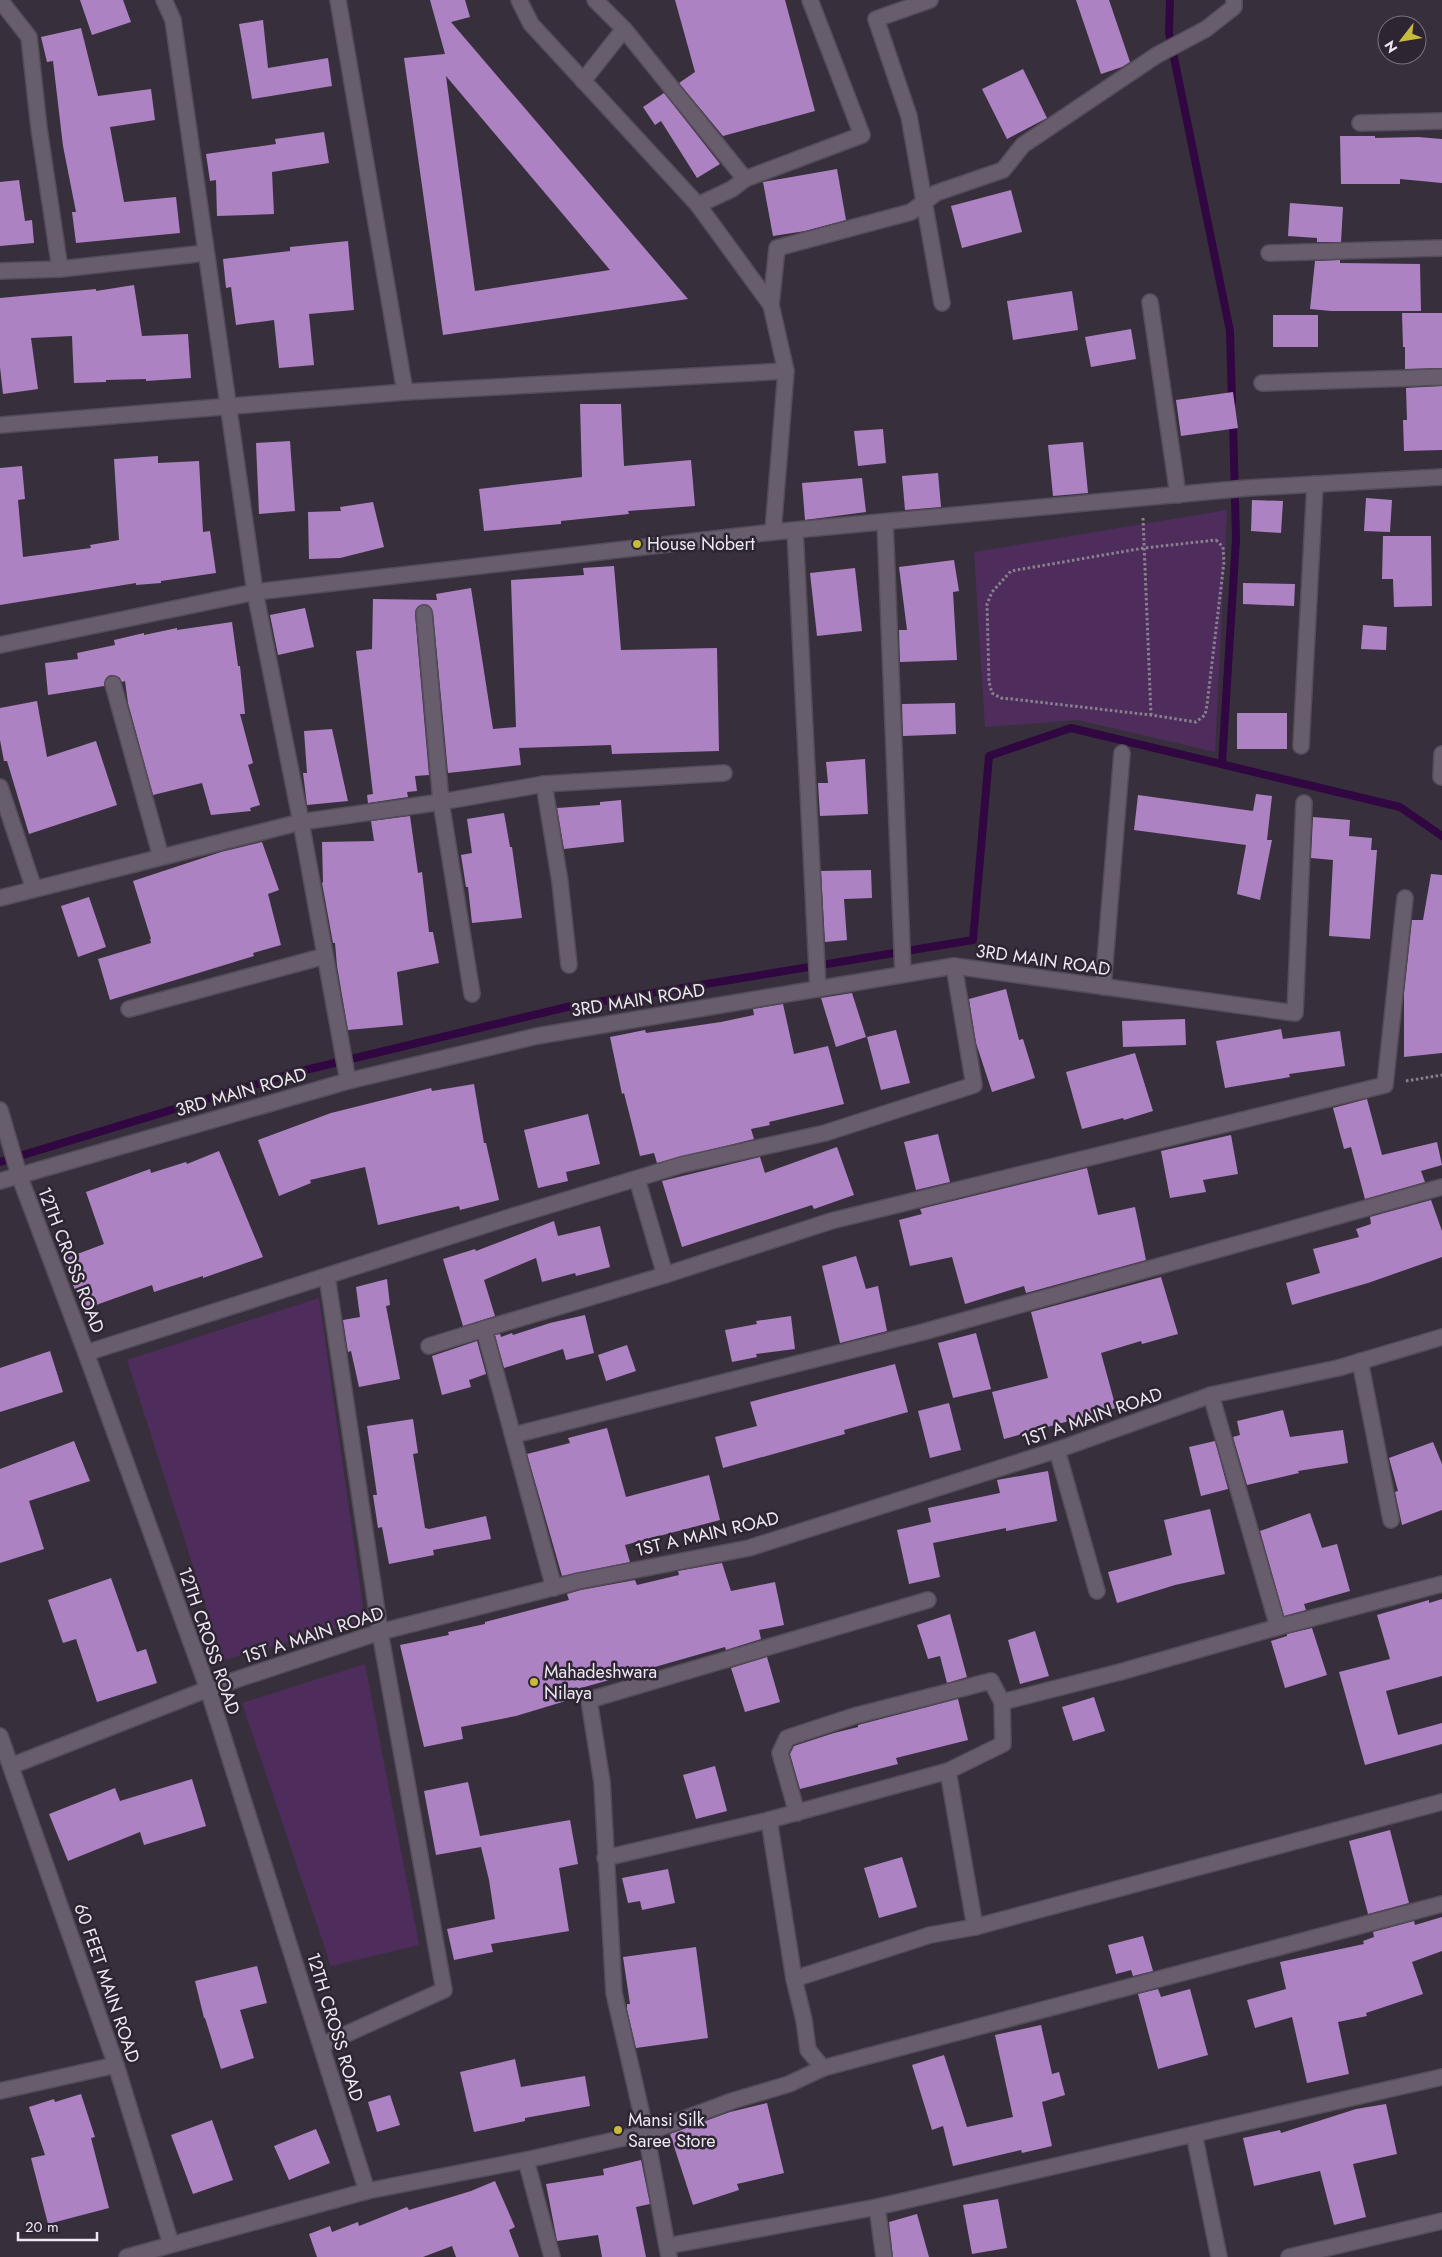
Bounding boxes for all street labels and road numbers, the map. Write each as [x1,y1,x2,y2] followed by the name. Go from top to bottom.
[974,938,1112,982] street label: 3RD MAIN ROAD
[569,977,707,1023] street label: 3RD MAIN ROAD
[172,1061,310,1123] street label: 3RD MAIN ROAD
[31,1183,111,1337] street label: 12TH CROSS ROAD
[1018,1381,1166,1453] street label: 1ST A MAIN ROAD
[632,1505,782,1563] street label: 1ST A MAIN ROAD
[172,1564,246,1718] street label: 12TH CROSS ROAD
[239,1600,387,1670] street label: 1ST A MAIN ROAD
[67,1900,147,2066] street label: 60 FEET MAIN ROAD
[300,1949,370,2105] street label: 12TH CROSS ROAD

